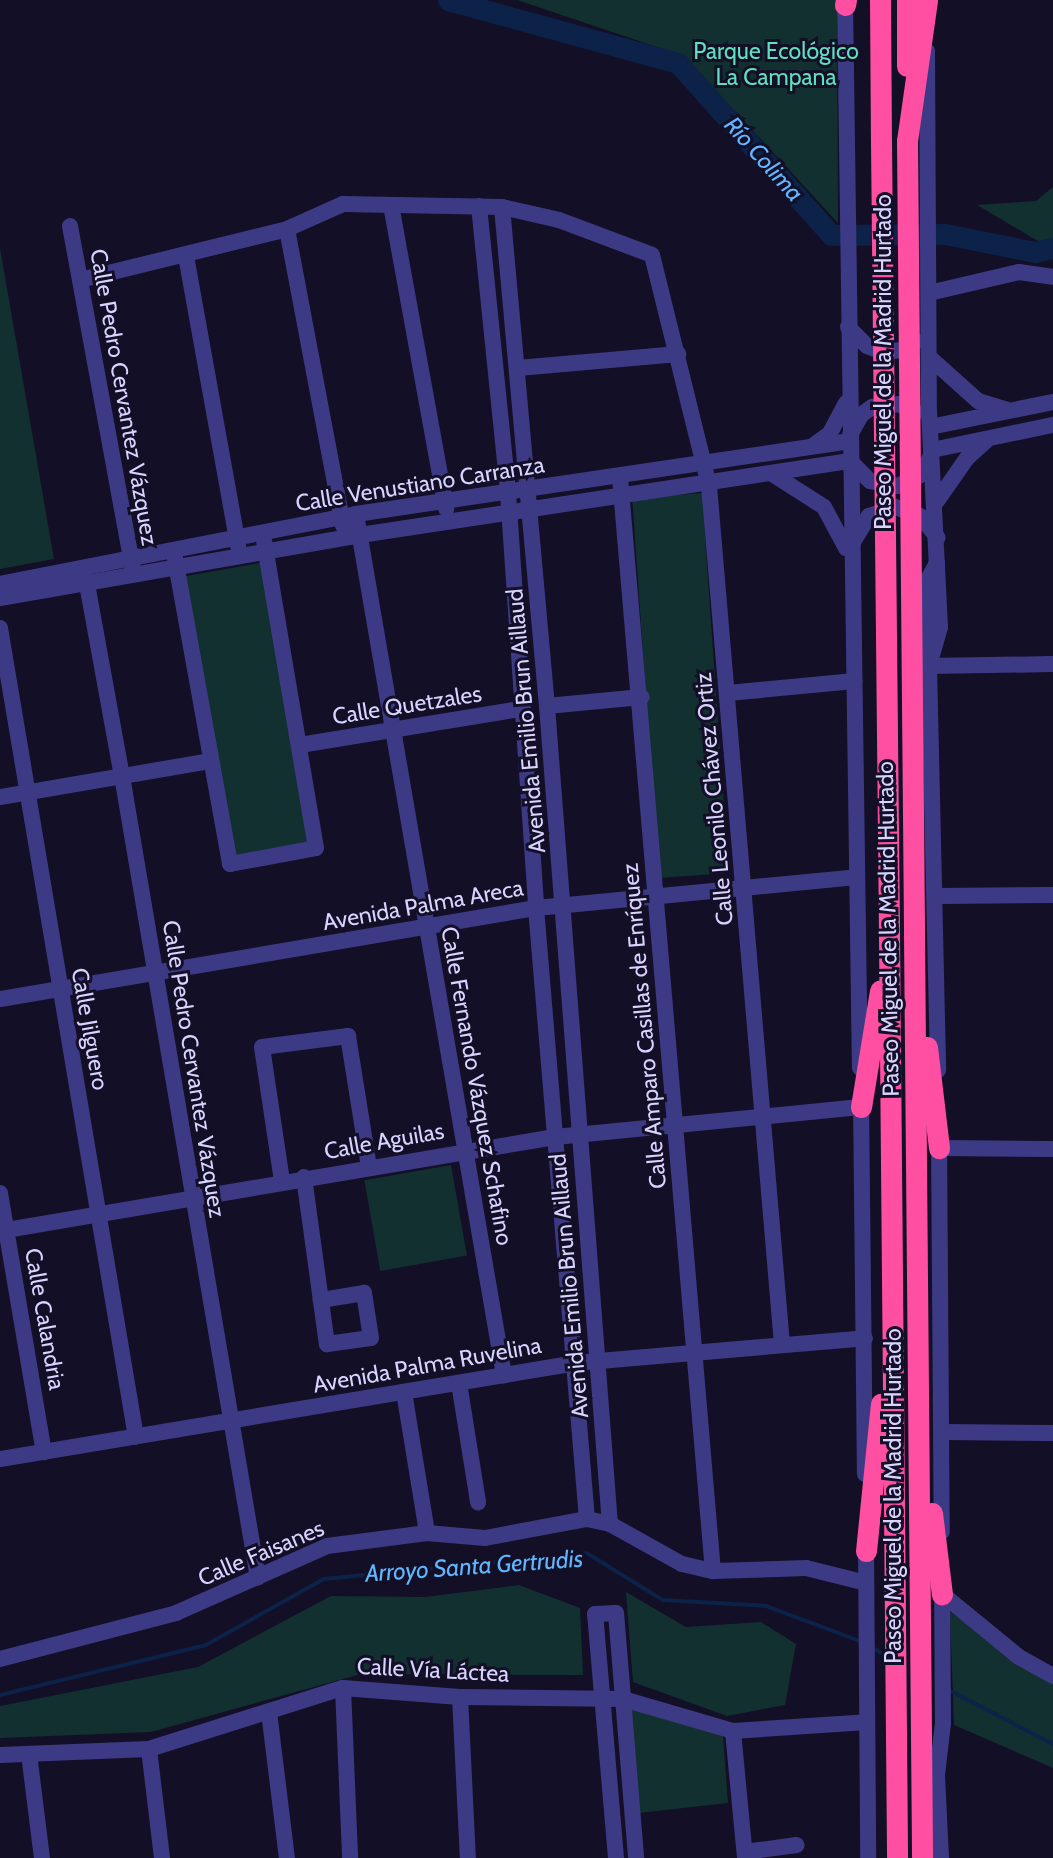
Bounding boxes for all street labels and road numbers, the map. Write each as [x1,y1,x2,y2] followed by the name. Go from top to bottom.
[869,194,897,530] street label: Paseo Miguel de la Madrid Hurtado
[84,247,164,547] street label: Calle Pedro Cervantez Vázquez
[294,451,546,517] street label: Calle Venustiano Carranza
[501,588,551,854] street label: Avenida Emilio Brun Aillaud
[689,671,739,927] street label: Calle Leonilo Chávez Ortiz
[330,680,484,730] street label: Calle Quetzales
[871,761,905,1097] street label: Paseo Miguel de la Madrid Hurtado
[616,862,672,1190] street label: Calle Amparo Casillas de Enríquez
[321,874,525,936] street label: Avenida Palma Areca
[157,918,231,1220] street label: Calle Pedro Cervantez Vázquez
[435,925,519,1247] street label: Calle Fernando Vázquez Schafino
[66,966,114,1092] street label: Calle Jilguero
[322,1117,446,1165] street label: Calle Aguilas
[544,1153,594,1419] street label: Avenida Emilio Brun Aillaud
[19,1246,71,1392] street label: Calle Calandria
[879,1328,907,1664] street label: Paseo Miguel de la Madrid Hurtado
[311,1331,543,1399] street label: Avenida Palma Ruvelina
[194,1514,328,1592] street label: Calle Faisanes
[356,1652,510,1688] street label: Calle Vía Láctea

